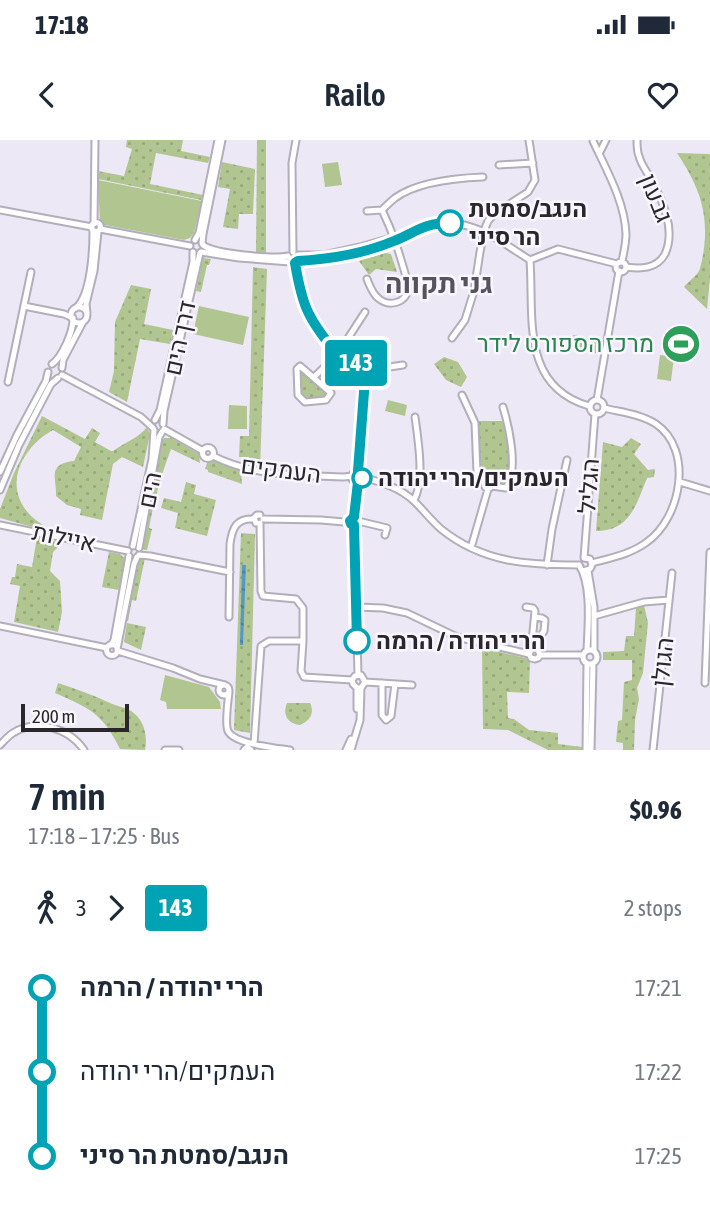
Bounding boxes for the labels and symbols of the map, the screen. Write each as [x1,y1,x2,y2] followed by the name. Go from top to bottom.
[635,170,678,226] street label: גבעון
[469,195,587,250] place label: הנגב/סמטת הר סיני
[437,210,463,236] marker: הנגב/סמטת הר סיני
[385,267,493,299] district label: גני תקווה
[158,298,201,378] street label: דרך הים
[660,323,702,365] sports icon: מרכז הספורט לידר
[477,330,654,357] place label: מרכז הספורט לידר
[316,340,396,386] line badge: 143
[239,451,323,488] street label: העמקים
[573,457,604,514] street label: הגליל
[378,464,569,491] place label: העמקים/הרי יהודה
[352,468,372,488] marker: העמקים/הרי יהודה
[133,469,166,510] street label: הים
[30,518,98,557] street label: איילות
[376,627,546,654] place label: הרי יהודה / הרמה
[344,628,370,654] marker: הרי יהודה / הרמה
[646,636,679,688] street label: הגולן
[21,701,130,733] scale bar

